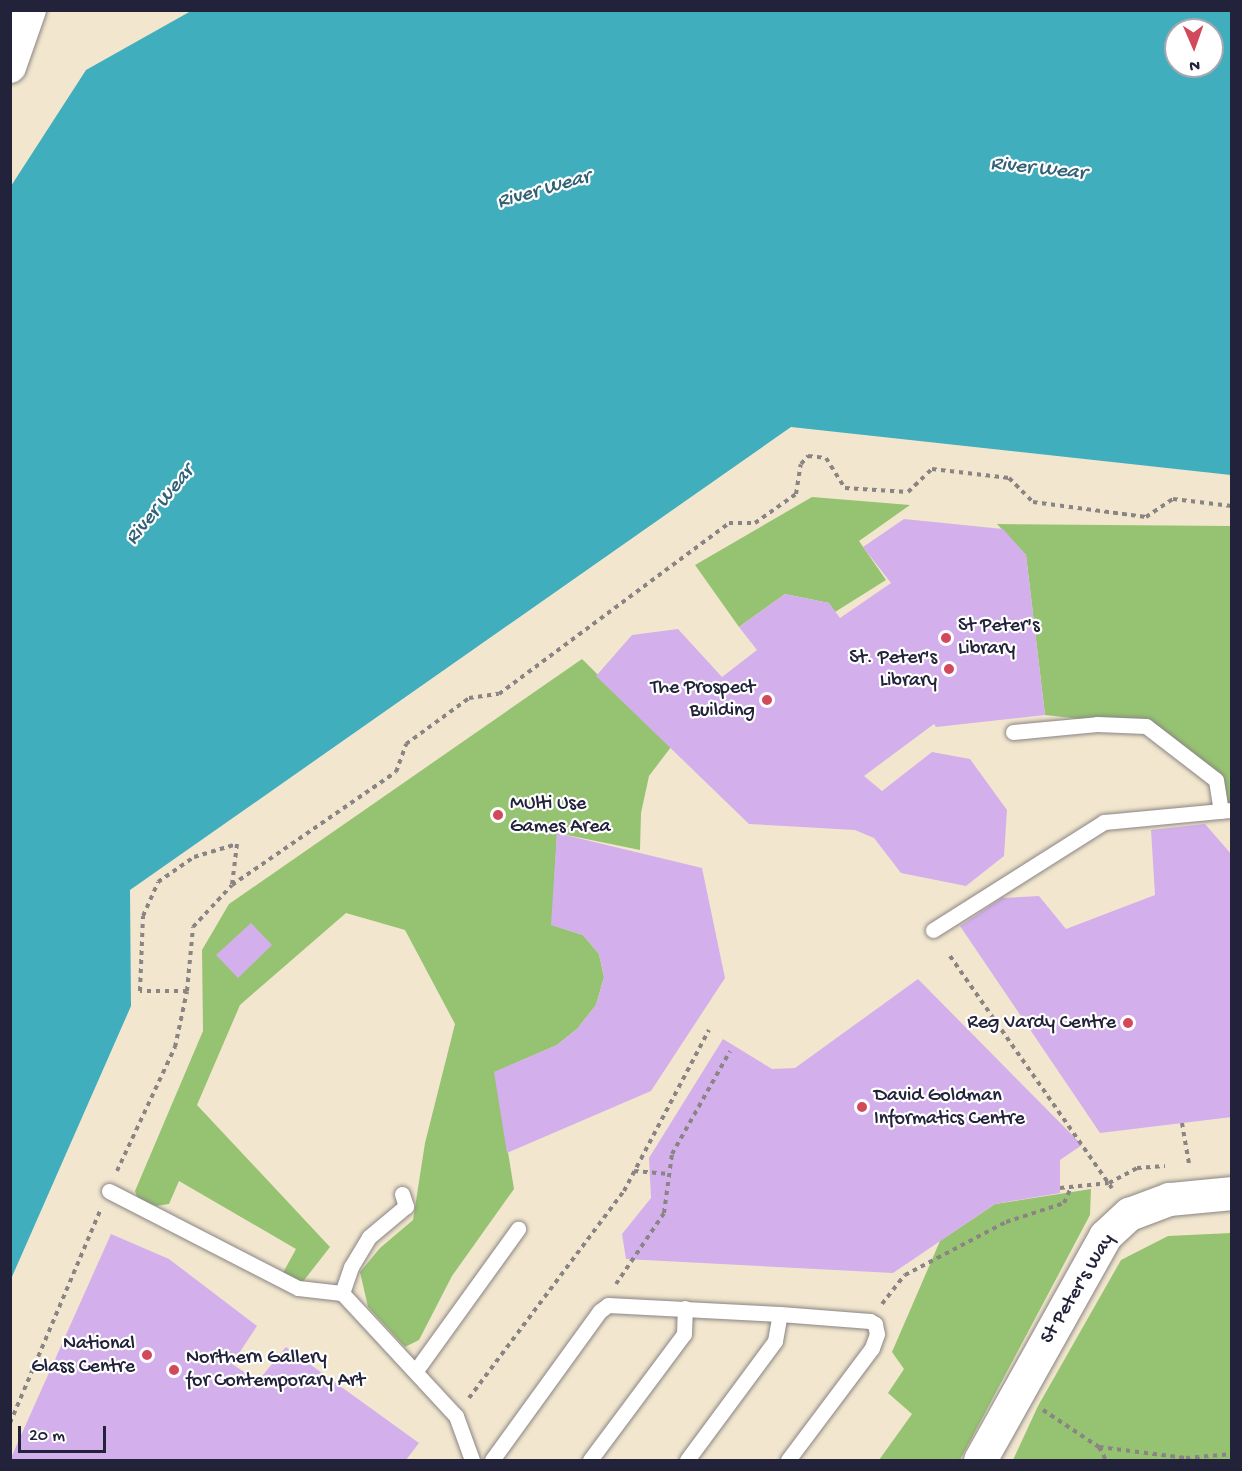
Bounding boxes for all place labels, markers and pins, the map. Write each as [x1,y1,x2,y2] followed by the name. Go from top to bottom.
[958,614,1040,661] place label: St Peter's Library
[939,631,953,645] marker: St Peter's Library
[849,646,937,693] place label: St. Peter's Library
[942,662,956,676] marker: St. Peter's Library
[651,676,755,723] place label: The Prospect Building
[760,693,774,707] marker: The Prospect Building
[510,792,611,839] place label: MUlti Use Games Area
[491,808,505,822] marker: MUlti Use Games Area
[967,1011,1116,1035] place label: Reg Vardy Centre
[1121,1016,1135,1030] marker: Reg Vardy Centre
[874,1084,1025,1131] place label: David Goldman Informatics Centre
[855,1100,869,1114] marker: David Goldman Informatics Centre
[31,1332,135,1379] place label: National Glass Centre
[186,1346,365,1393] place label: Northern Gallery for Contemporary Art
[140,1348,154,1362] marker: National Glass Centre
[167,1363,181,1377] marker: Northern Gallery for Contemporary Art

